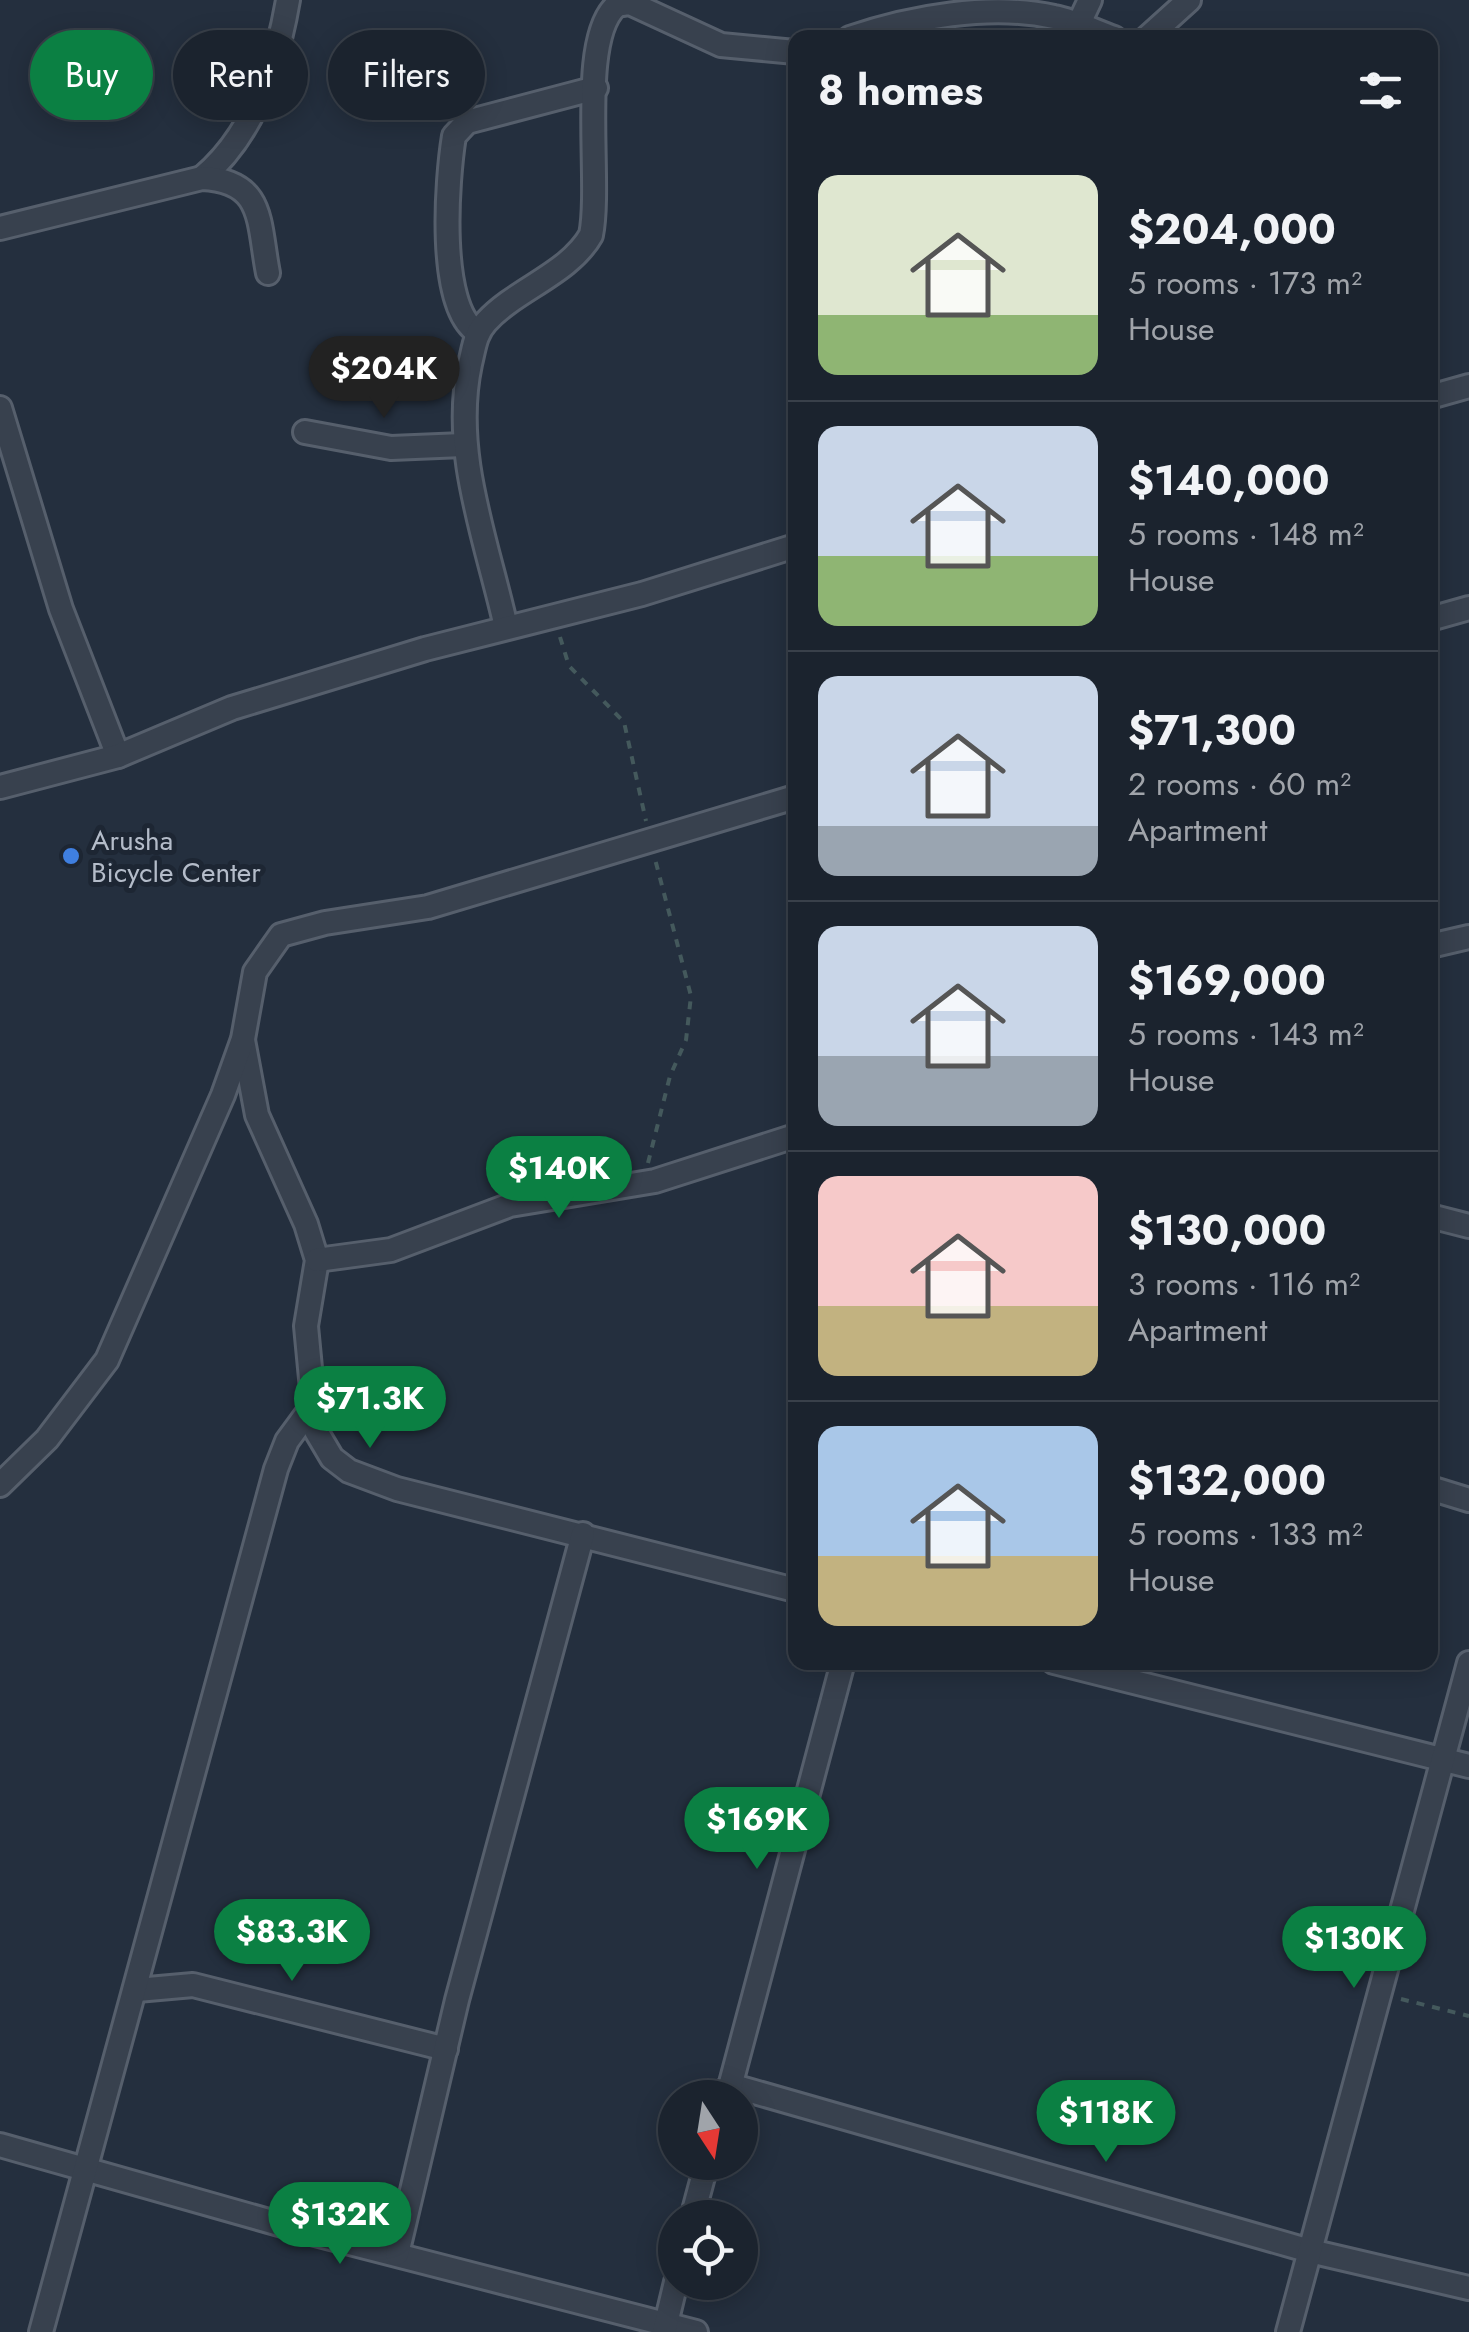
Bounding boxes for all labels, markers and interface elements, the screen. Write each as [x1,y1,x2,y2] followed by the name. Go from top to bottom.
[30,30,153,120] chip: Buy
[173,30,308,120] chip: Rent
[328,30,485,120] chip: Filters
[818,60,983,121] text: 8 homes
[1353,63,1408,118] icon: filters
[1128,199,1336,260] text: $204,000
[898,215,1018,335] icon: home
[1128,260,1362,306] text: 5 rooms · 173 m²
[1128,306,1215,352] text: House
[314,336,454,421] pin: $204K
[331,345,437,391] text: $204K
[1128,450,1330,511] text: $140,000
[898,466,1018,586] icon: home
[1128,511,1364,557] text: 5 rooms · 148 m²
[1128,557,1215,603] text: House
[1128,700,1296,761] text: $71,300
[898,716,1018,836] icon: home
[1128,761,1351,807] text: 2 rooms · 60 m²
[1128,807,1267,853] text: Apartment
[91,820,261,893] place label: Arusha Bicycle Center
[60,845,82,867] marker: Arusha Bicycle Center
[1128,950,1326,1011] text: $169,000
[898,966,1018,1086] icon: home
[1128,1011,1364,1057] text: 5 rooms · 143 m²
[1128,1057,1215,1103] text: House
[489,1136,629,1221] pin: $140K
[508,1145,610,1191] text: $140K
[1128,1200,1326,1261] text: $130,000
[898,1216,1018,1336] icon: home
[1128,1261,1360,1307] text: 3 rooms · 116 m²
[1128,1307,1267,1353] text: Apartment
[289,1366,451,1451] pin: $71.3K
[316,1375,424,1421] text: $71.3K
[1128,1450,1326,1511] text: $132,000
[898,1466,1018,1586] icon: home
[1128,1511,1363,1557] text: 5 rooms · 133 m²
[1128,1557,1215,1603] text: House
[687,1787,827,1872] pin: $169K
[706,1796,808,1842] text: $169K
[211,1899,373,1984] pin: $83.3K
[1284,1906,1424,1991] pin: $130K
[236,1908,348,1954] text: $83.3K
[1304,1915,1404,1961] text: $130K
[658,2080,758,2180] north arrow
[658,2080,758,2300] map controls
[1036,2080,1176,2165] pin: $118K
[1059,2089,1153,2135] text: $118K
[270,2182,410,2267] pin: $132K
[290,2191,390,2237] text: $132K
[658,2200,758,2300] button: locate

